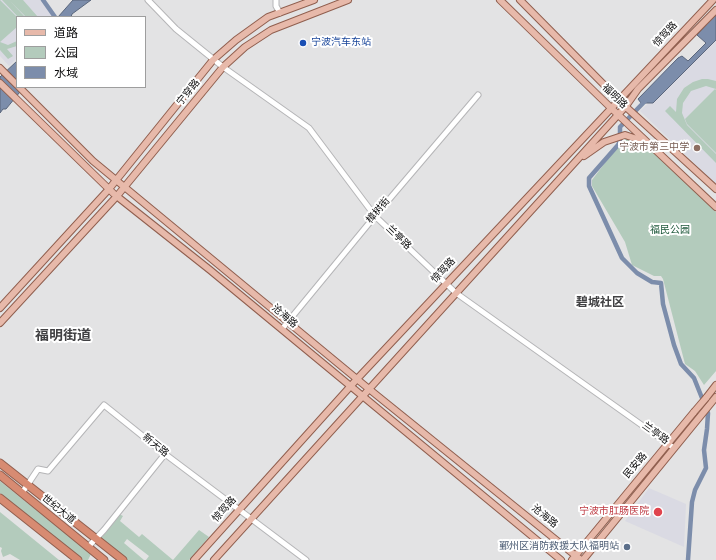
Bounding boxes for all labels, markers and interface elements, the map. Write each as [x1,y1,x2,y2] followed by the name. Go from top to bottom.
[16,16,146,88] legend
[651,20,681,50] street label: 惊驾路
[54,26,78,42] text: 道路
[311,37,371,49] place label: 宁波汽车东站
[298,38,308,48] marker: 宁波汽车东站
[54,46,78,62] text: 公园
[54,66,78,82] text: 水域
[175,78,203,108] street label: 宁穿路
[599,82,629,112] street label: 福明路
[619,142,689,154] place label: 宁波市第三中学
[692,143,702,153] marker: 宁波市第三中学
[365,196,393,226] street label: 樟树街
[383,223,413,253] street label: 兰亭路
[650,225,690,237] park label: 福民公园
[429,256,459,286] street label: 惊驾路
[576,297,624,311] district label: 碧城社区
[269,303,299,331] street label: 沧海路
[35,329,91,345] district label: 福明街道
[639,420,671,448] street label: 兰亭路
[140,432,170,460] street label: 新天路
[622,451,650,481] street label: 民安路
[39,493,77,527] street label: 世纪大道
[211,495,239,525] street label: 惊驾路
[529,503,559,531] street label: 沧海路
[579,506,649,518] place label: 宁波市肛肠医院
[652,506,664,518] marker: 宁波市肛肠医院
[499,541,619,553] place label: 鄞州区消防救援大队福明站
[622,542,632,552] marker: 鄞州区消防救援大队福明站

